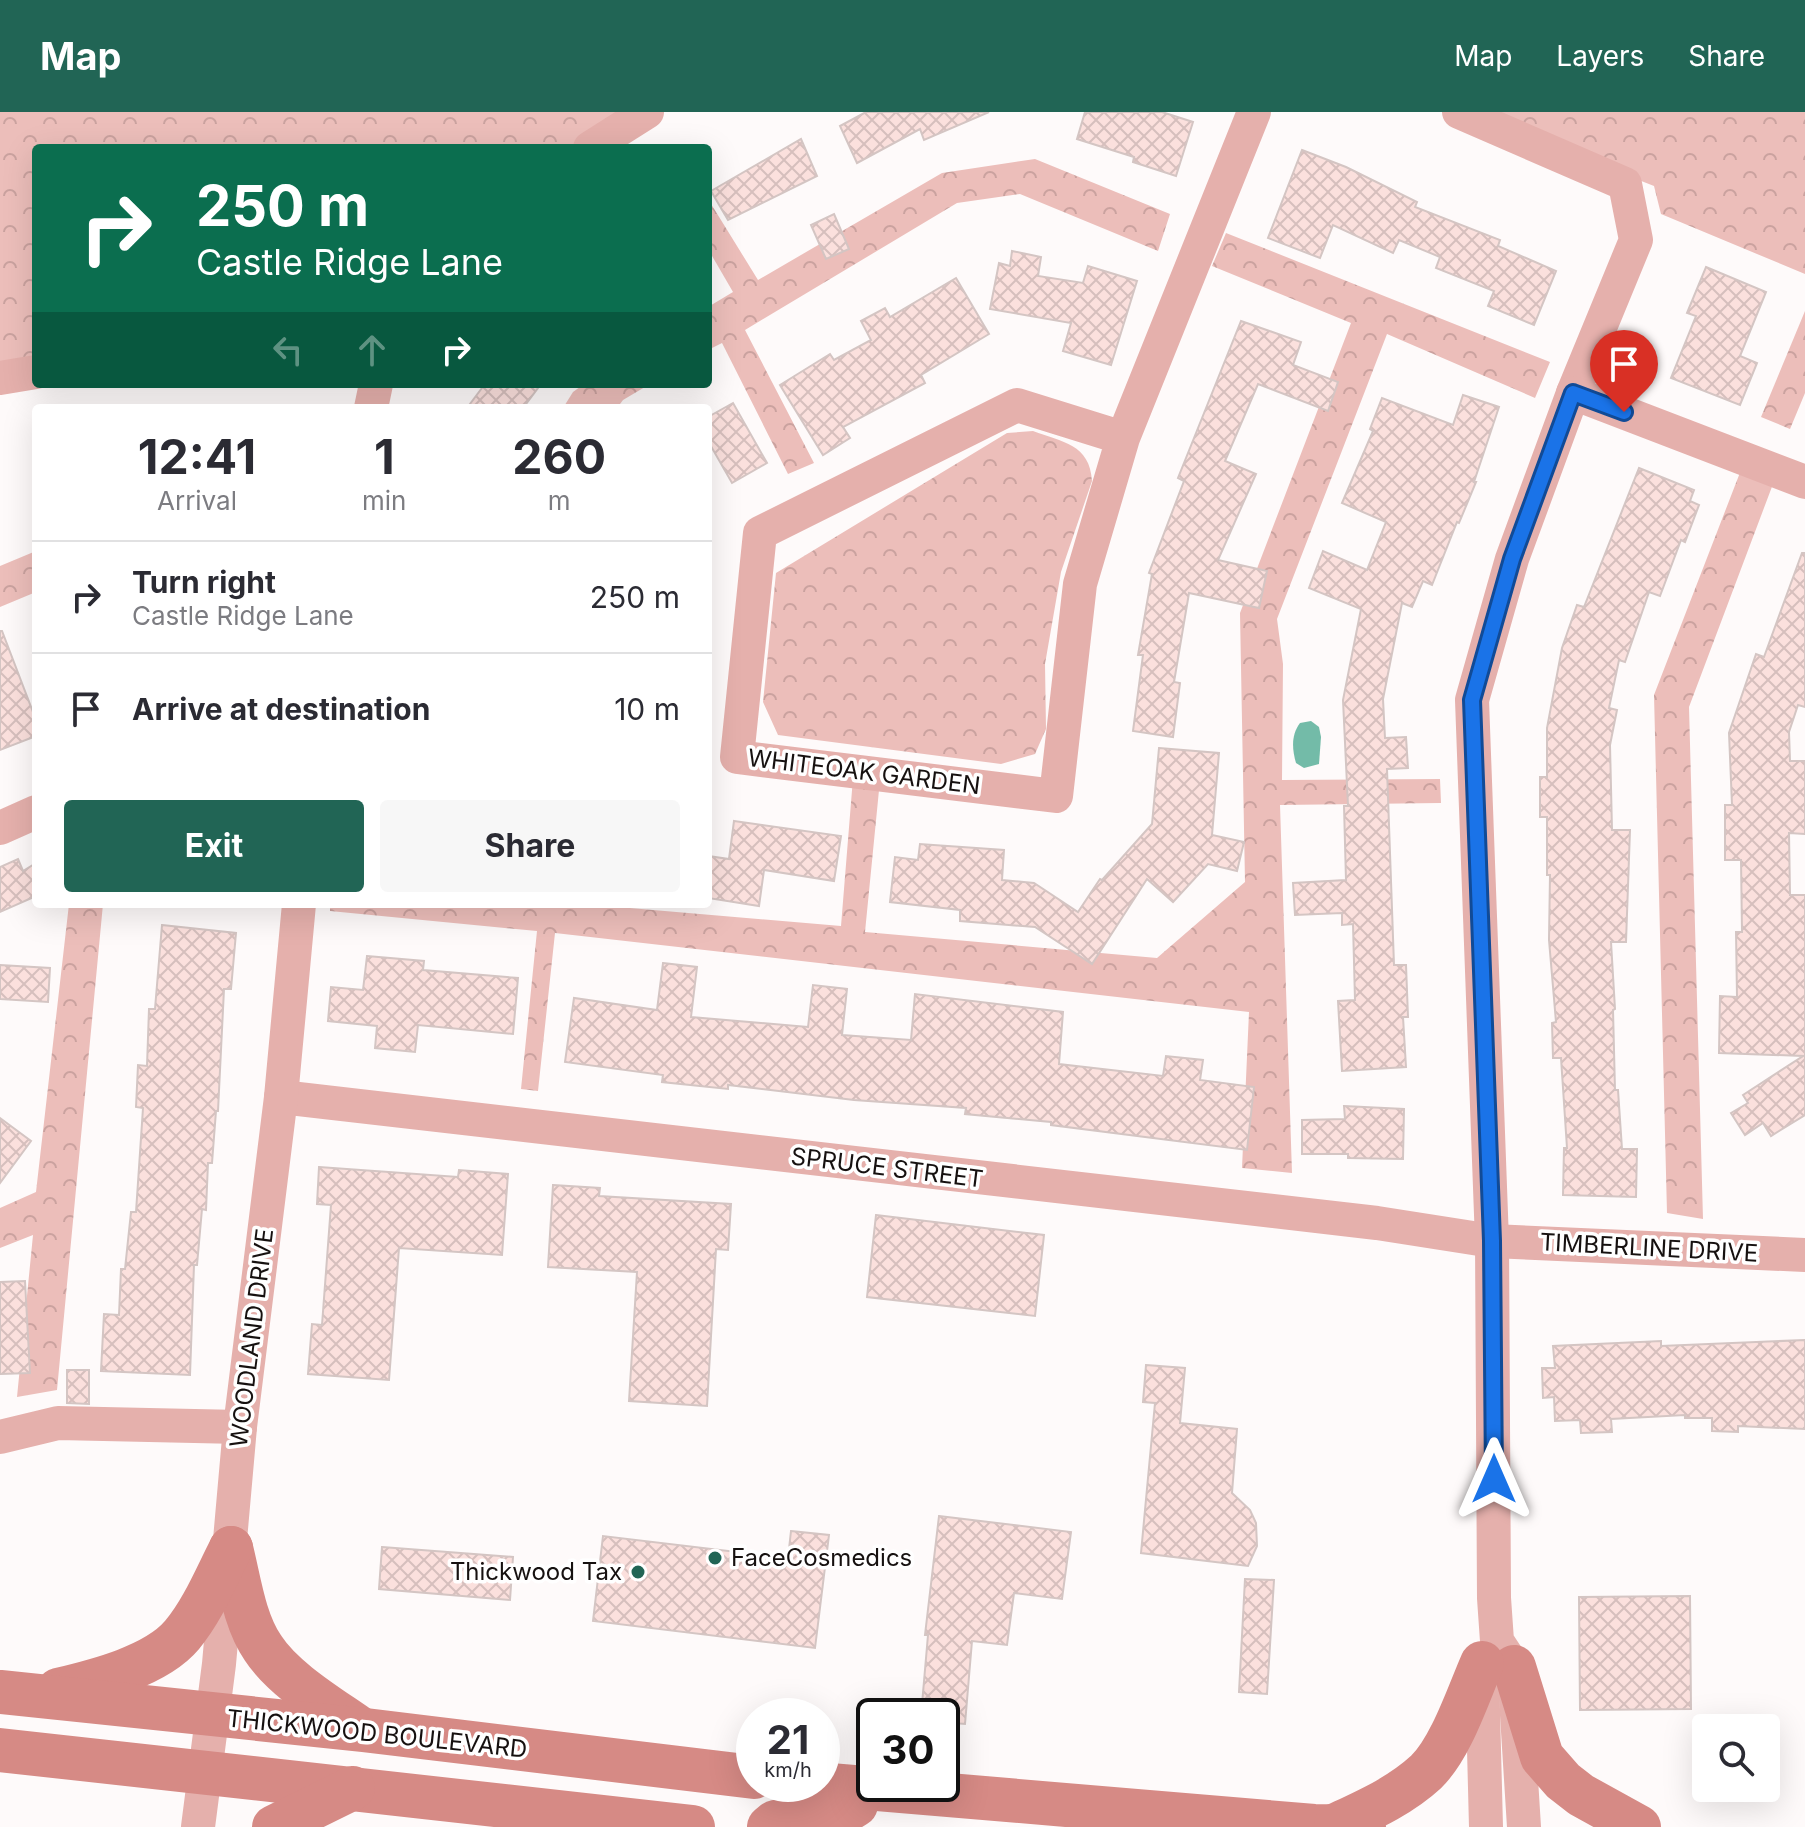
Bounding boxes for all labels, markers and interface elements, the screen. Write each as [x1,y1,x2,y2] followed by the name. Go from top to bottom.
[40,33,121,79] text: Map
[1454,39,1512,73] text: Map
[1556,39,1644,73] text: Layers
[1688,39,1765,73] text: Share
[196,172,369,240] text: 250 m
[64,176,168,280] icon: right
[196,240,503,284] text: Castle Ridge Lane
[266,328,310,372] icon: left
[350,328,394,372] icon: ahead
[434,328,478,372] icon: right
[1590,330,1658,412] pin
[1602,342,1646,386] icon: arrive
[138,427,256,486] text: 12:41
[374,427,395,486] text: 1
[512,427,606,486] text: 260
[157,485,237,516] text: Arrival
[362,485,406,516] text: min
[548,485,571,516] text: m
[132,564,276,600] text: Turn right
[64,575,108,619] icon: right
[590,579,680,615] text: 250 m
[132,600,354,631] text: Castle Ridge Lane
[64,687,108,731] icon: arrive
[132,691,430,727] text: Arrive at destination
[614,691,680,727] text: 10 m
[746,743,982,800] street label: WHITEOAK GARDEN
[64,800,364,892] button: Exit
[380,800,680,892] button: Share
[789,1141,985,1194] street label: SPRUCE STREET
[224,1227,279,1449] street label: WOODLAND DRIVE
[1539,1227,1759,1268] street label: TIMBERLINE DRIVE
[1452,1437,1536,1521] position arrow
[731,1543,912,1572] place label: FaceCosmedics
[706,1549,724,1567] marker: FaceCosmedics
[450,1557,622,1586] place label: Thickwood Tax
[629,1563,647,1581] marker: Thickwood Tax
[856,1698,960,1802] speed limit sign: 30
[225,1703,529,1764] street label: THICKWOOD BOULEVARD
[1692,1714,1780,1802] map controls
[1692,1714,1780,1802] button: search
[767,1715,809,1764] text: 21
[764,1758,812,1782] text: km/h

